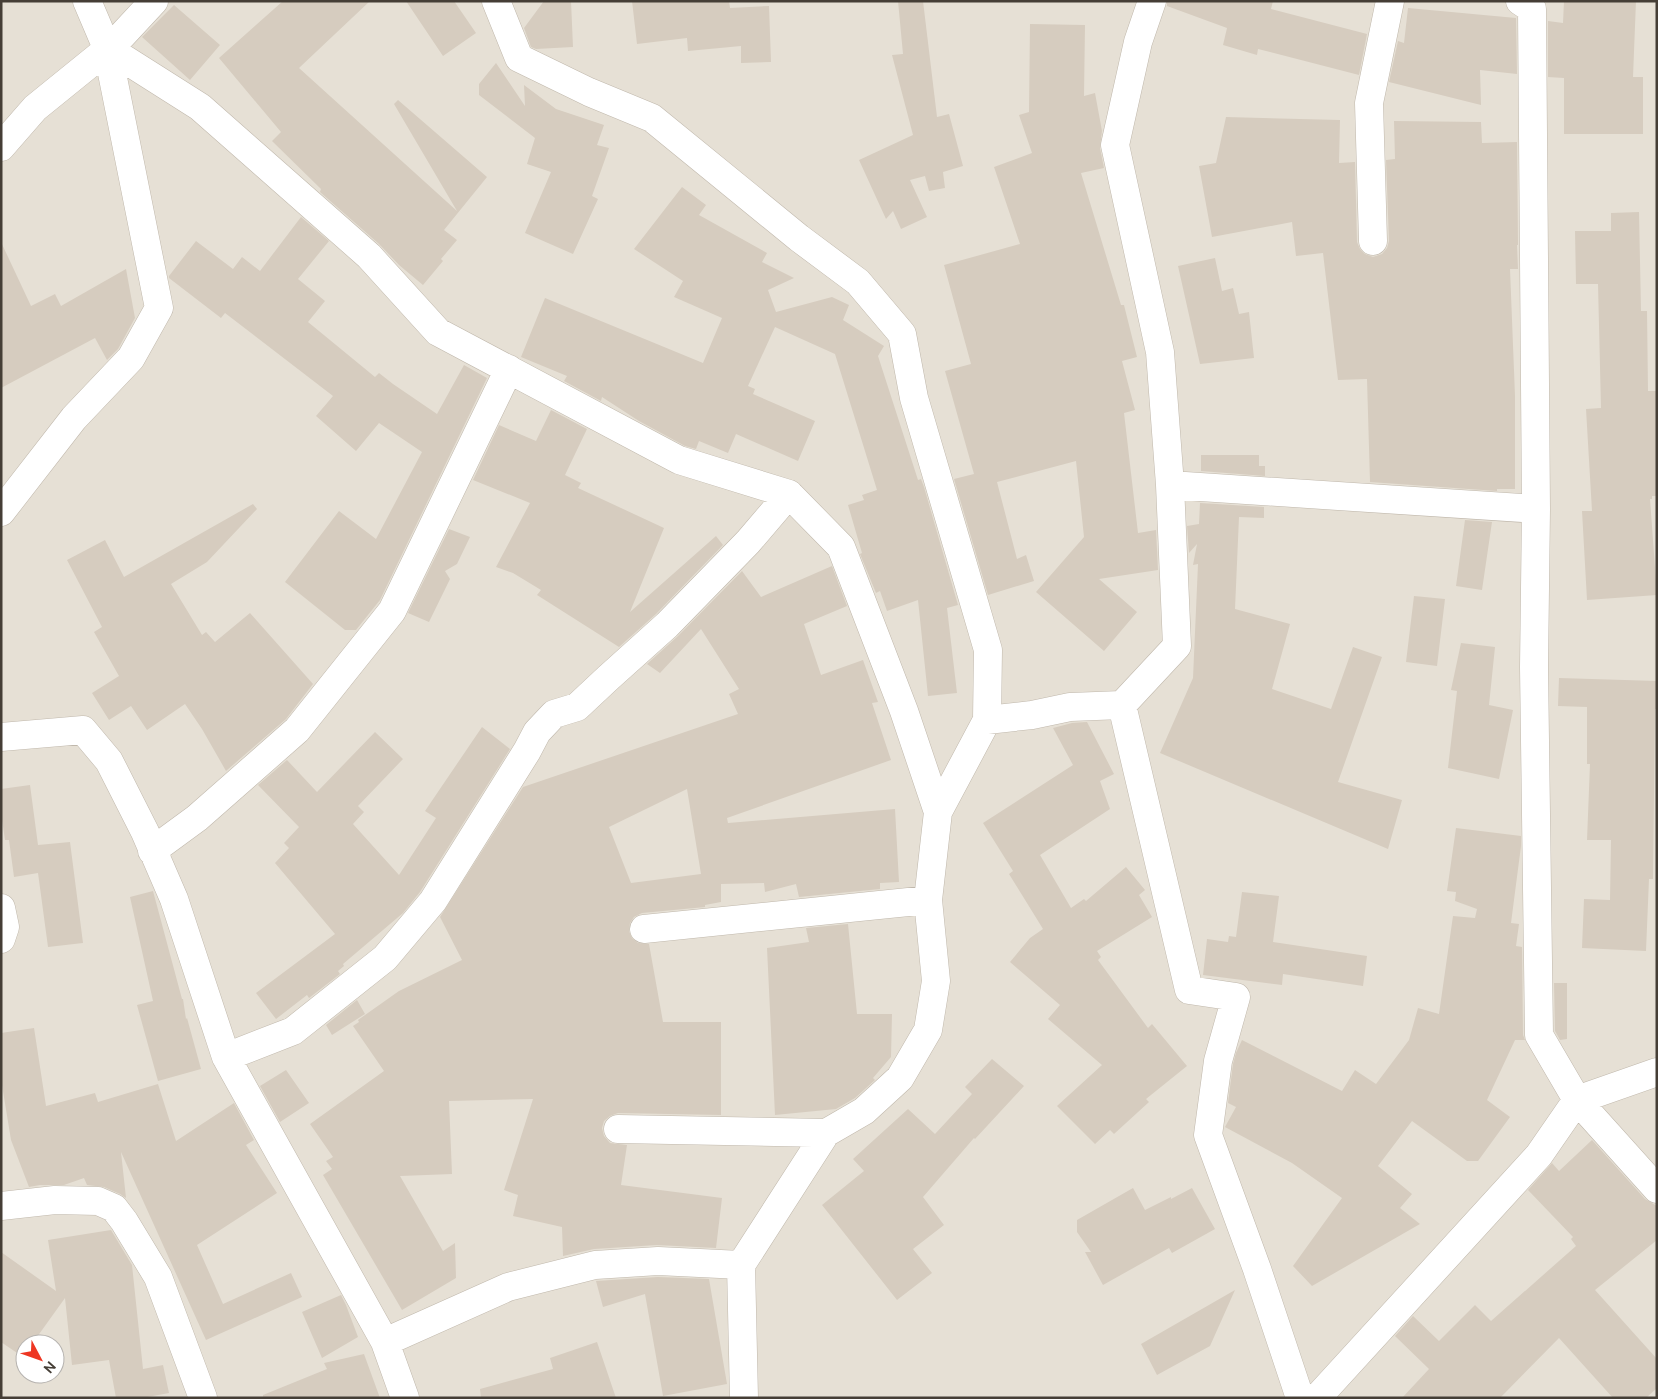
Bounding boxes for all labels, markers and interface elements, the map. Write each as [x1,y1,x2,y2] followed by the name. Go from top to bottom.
[15,1334,65,1384] north arrow
[40,1358,59,1377] text: N

